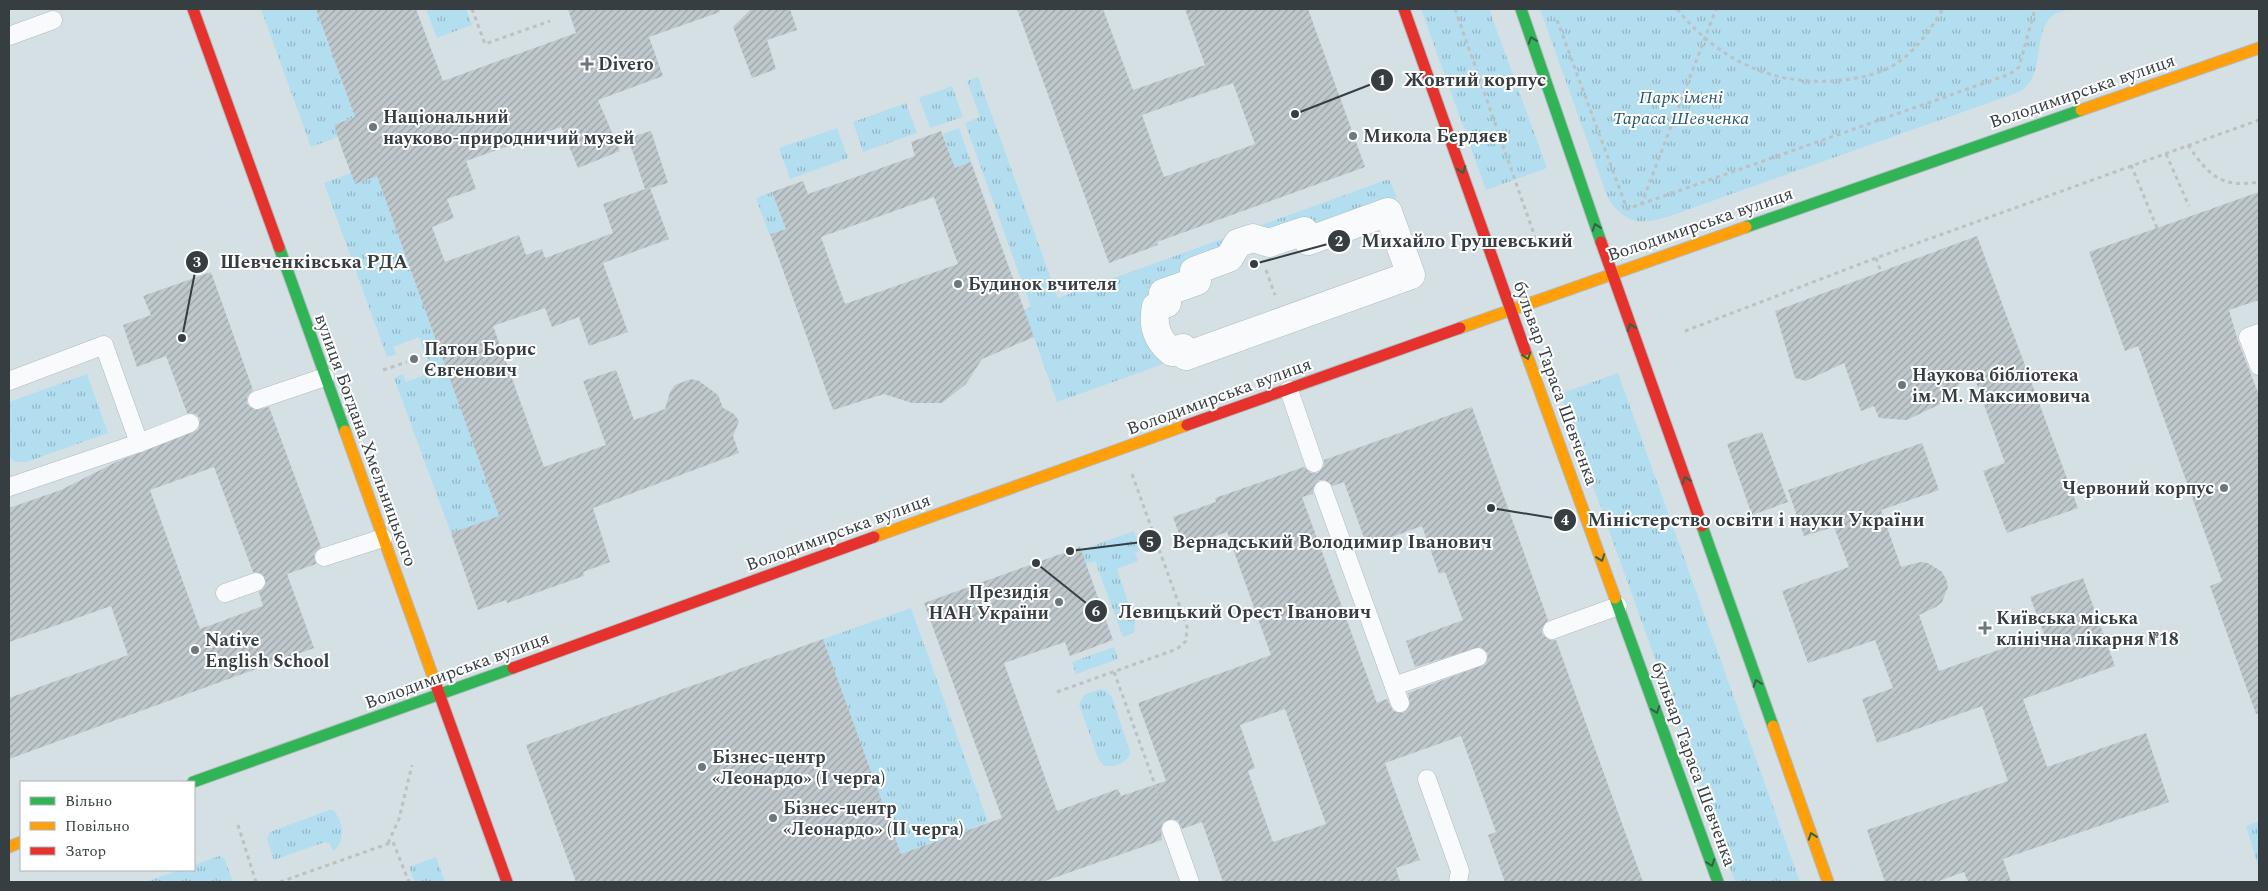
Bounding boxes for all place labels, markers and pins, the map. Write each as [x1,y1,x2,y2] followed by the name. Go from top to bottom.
[598,51,654,78] place label: Divero
[580,57,594,71] marker: Divero
[1369,63,1557,97] callout: Жовтий корпус
[383,104,634,152] place label: Національний науково-природничий музей
[367,121,379,133] marker: Національний науково-природничий музей
[1363,123,1508,150] place label: Микола Бердяєв
[1347,130,1359,142] marker: Микола Бердяєв
[1326,224,1583,258] callout: Михайло Грушевський
[185,245,418,279] callout: Шевченківська РДА
[968,271,1118,298] place label: Будинок вчителя
[952,278,964,290] marker: Будинок вчителя
[424,336,536,384] place label: Патон Борис Євгенович
[408,353,420,365] marker: Патон Борис Євгенович
[1912,362,2091,410] place label: Наукова бібліотека ім. М. Максимовича
[1896,379,1908,391] marker: Наукова бібліотека ім. М. Максимовича
[2062,475,2214,502] place label: Червоний корпус
[2218,482,2230,494] marker: Червоний корпус
[1553,503,1935,537] callout: Міністерство освіти і науки України
[1137,524,1502,558] callout: Вернадський Володимир Іванович
[928,579,1049,627] place label: Президія НАН України
[1084,594,1381,628] callout: Левицький Орест Іванович
[1053,596,1065,608] marker: Президія НАН України
[1996,605,2179,653] place label: Київська міська клінічна лікарня №18
[1978,621,1992,635] marker: Київська міська клінічна лікарня №18
[205,627,329,675] place label: Native English School
[189,644,201,656] marker: Native English School
[712,744,885,792] place label: Бізнес-центр «Леонардо» (I черга)
[696,761,708,773] marker: Бізнес-центр «Леонардо» (I черга)
[783,795,964,843] place label: Бізнес-центр «Леонардо» (II черга)
[767,812,779,824] marker: Бізнес-центр «Леонардо» (II черга)

